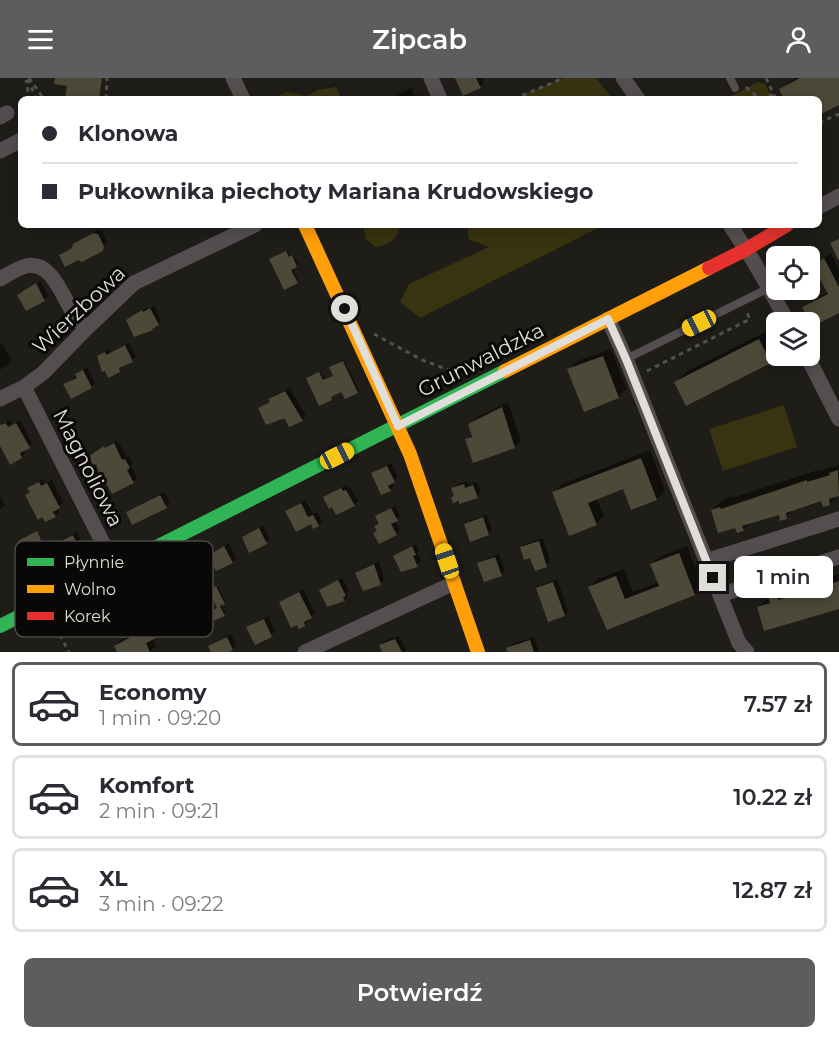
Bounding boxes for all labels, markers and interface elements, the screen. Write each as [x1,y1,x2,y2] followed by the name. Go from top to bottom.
[24,23,57,56] icon: menu
[372,23,467,56] text: Zipcab
[782,23,815,56] icon: person
[78,120,178,147] text: Klonowa
[78,178,594,205] text: Pułkownika piechoty Mariana Krudowskiego
[766,246,820,366] map controls
[766,246,820,300] button: locate
[27,260,130,359] street label: Wierzbowa
[331,295,358,322] route start
[679,307,719,339] car
[766,312,820,366] button: layers
[413,317,548,402] street label: Grunwaldzka
[48,405,129,531] street label: Magnoliowa
[317,440,357,472] car
[15,541,213,637] legend
[433,541,461,581] car
[64,553,124,572] text: Płynnie
[734,557,833,599] callout: 1 min
[699,564,726,591] route end
[757,565,810,589] text: 1 min
[64,580,116,599] text: Wolno
[64,607,111,626] text: Korek
[27,677,81,731] icon: car
[99,679,207,706] text: Economy
[744,691,812,718] text: 7.57 zł
[99,706,221,730] text: 1 min · 09:20
[27,770,81,824] icon: car
[99,772,194,799] text: Komfort
[733,784,812,811] text: 10.22 zł
[99,799,219,823] text: 2 min · 09:21
[27,863,81,917] icon: car
[99,865,128,892] text: XL
[733,877,812,904] text: 12.87 zł
[99,892,224,916] text: 3 min · 09:22
[24,958,815,1027] button: Potwierdź

